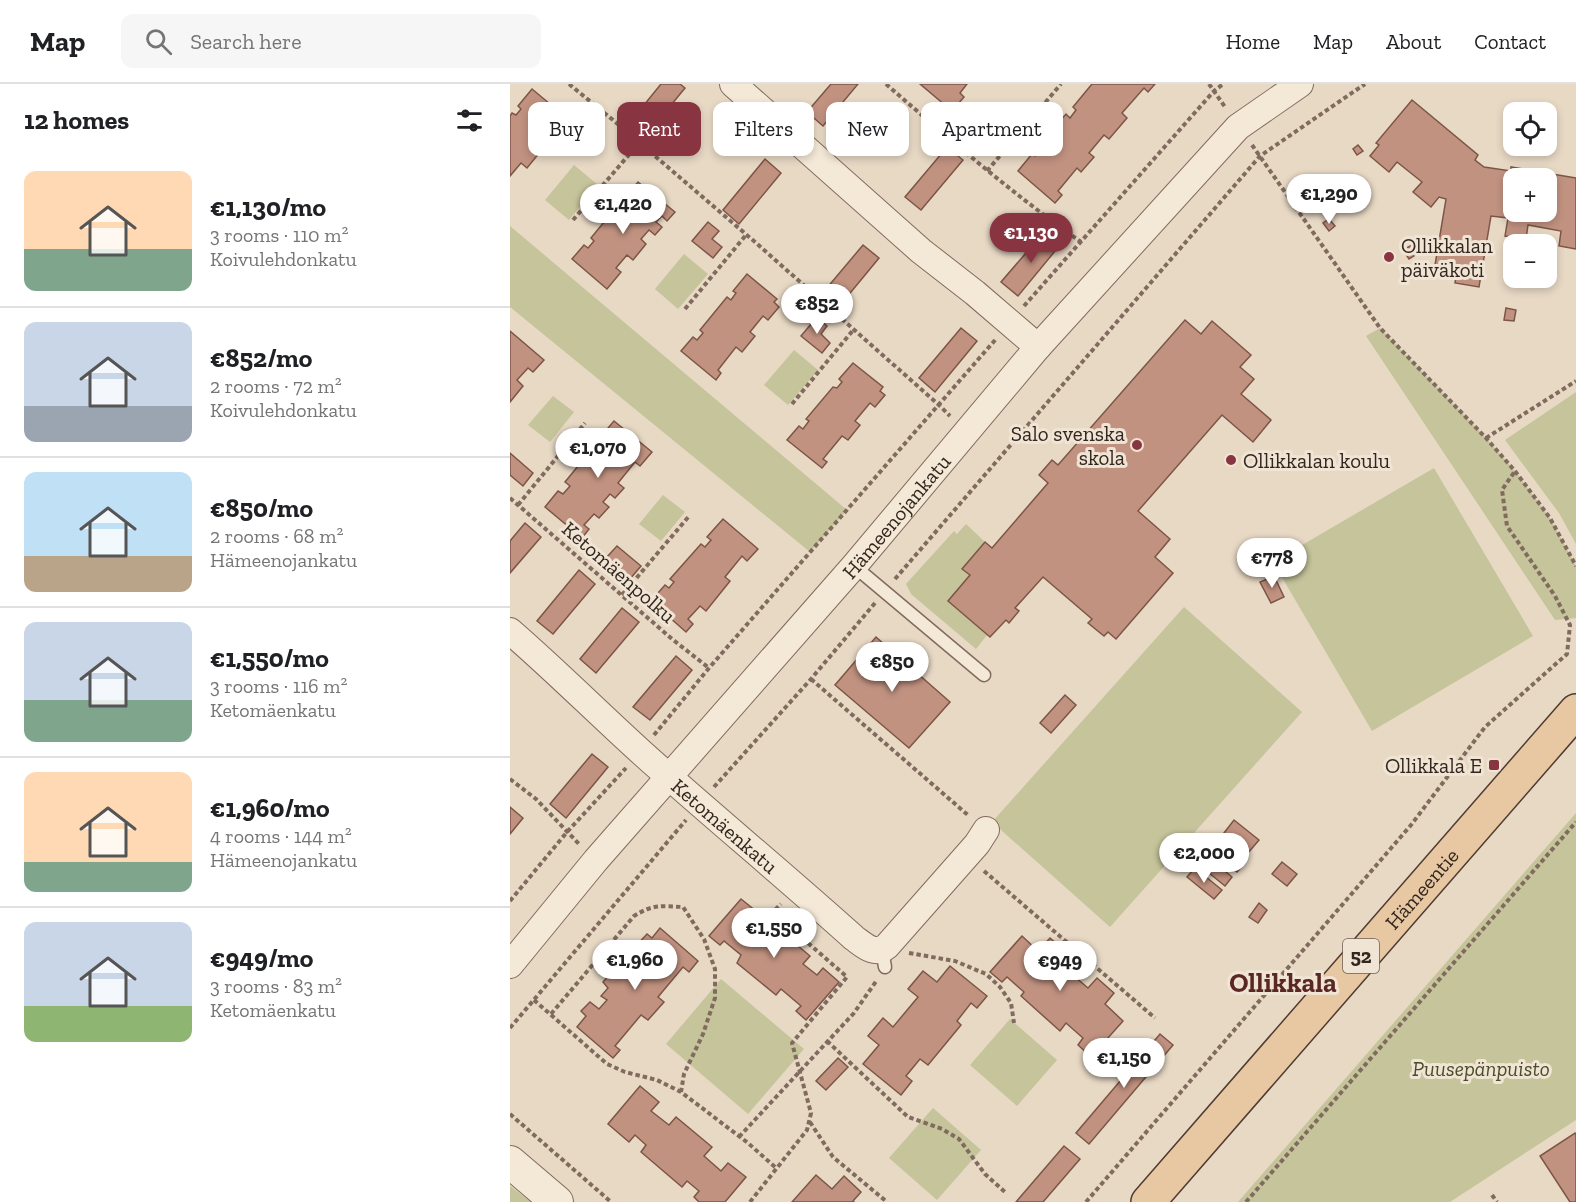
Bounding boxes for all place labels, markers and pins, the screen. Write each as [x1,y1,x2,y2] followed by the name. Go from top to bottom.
[1280,174,1378,225] pin: €1,290
[574,184,672,235] pin: €1,420
[982,213,1080,264] pin: €1,130
[1401,233,1493,282] place label: Ollikkalan päiväkoti
[1382,250,1396,264] marker: Ollikkalan päiväkoti
[781,284,853,335] pin: €852
[1011,421,1125,470] place label: Salo svenska skola
[549,428,647,479] pin: €1,070
[1130,438,1144,452] marker: Salo svenska skola
[1243,448,1390,473] place label: Ollikkalan koulu
[1224,453,1238,467] marker: Ollikkalan koulu
[1236,538,1308,589] pin: €778
[856,642,928,693] pin: €850
[1385,753,1482,778] place label: Ollikkala E
[1487,758,1501,772] marker: Ollikkala E
[1155,833,1253,884] pin: €2,000
[725,908,823,959] pin: €1,550
[586,940,684,991] pin: €1,960
[1024,941,1096,992] pin: €949
[1075,1038,1173,1089] pin: €1,150

